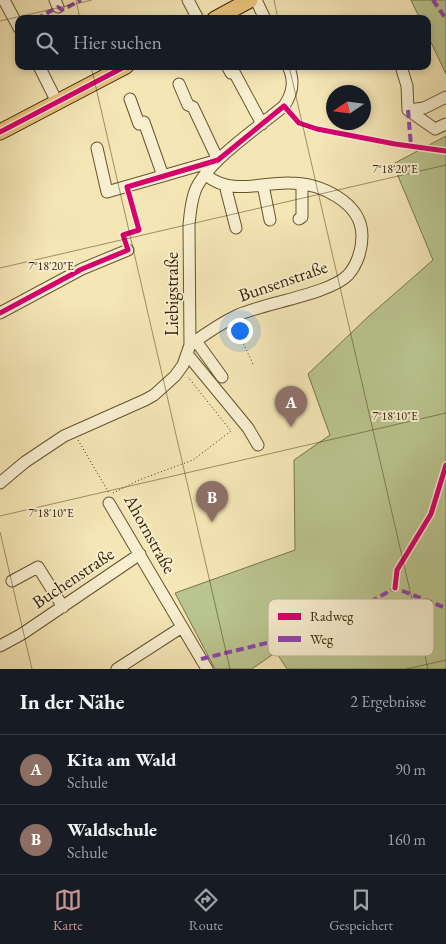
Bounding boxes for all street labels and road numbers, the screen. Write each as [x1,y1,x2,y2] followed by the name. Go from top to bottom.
[160,252,183,336] street label: Liebigstraße
[235,255,330,306] street label: Bunsenstraße
[119,489,182,577] street label: Ahornstraße
[27,542,118,613] street label: Buchenstraße

